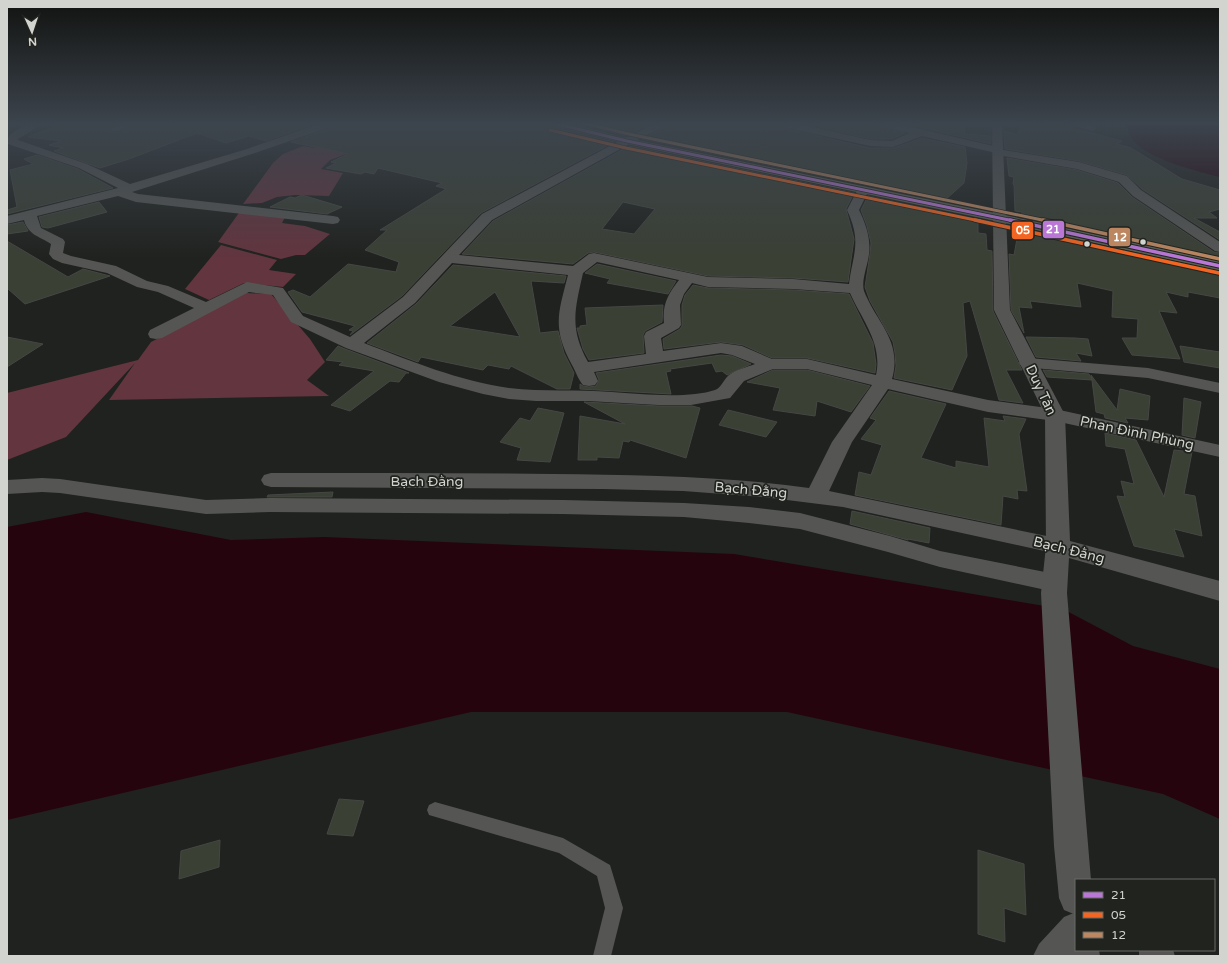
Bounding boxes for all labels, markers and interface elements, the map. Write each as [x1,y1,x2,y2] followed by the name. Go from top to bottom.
[12,12,52,52] north arrow
[28,35,37,48] text: N
[1042,220,1065,239] line badge: 21
[1011,221,1034,240] line badge: 05
[1046,223,1060,236] text: 21
[1016,224,1030,237] text: 05
[1108,227,1131,247] line badge: 12
[1113,231,1127,244] text: 12
[1138,237,1148,247] unlabelled marker
[1082,239,1092,249] unlabelled marker
[1022,362,1060,418] street label: Duy Tân
[1078,413,1196,453] street label: Phan Đình Phùng
[391,473,463,490] street label: Bạch Đằng
[714,478,788,502] street label: Bạch Đằng
[1032,533,1106,567] street label: Bạch Đằng
[1075,879,1215,951] legend
[1111,888,1126,902] text: 21
[1111,908,1126,922] text: 05
[1111,928,1126,942] text: 12

